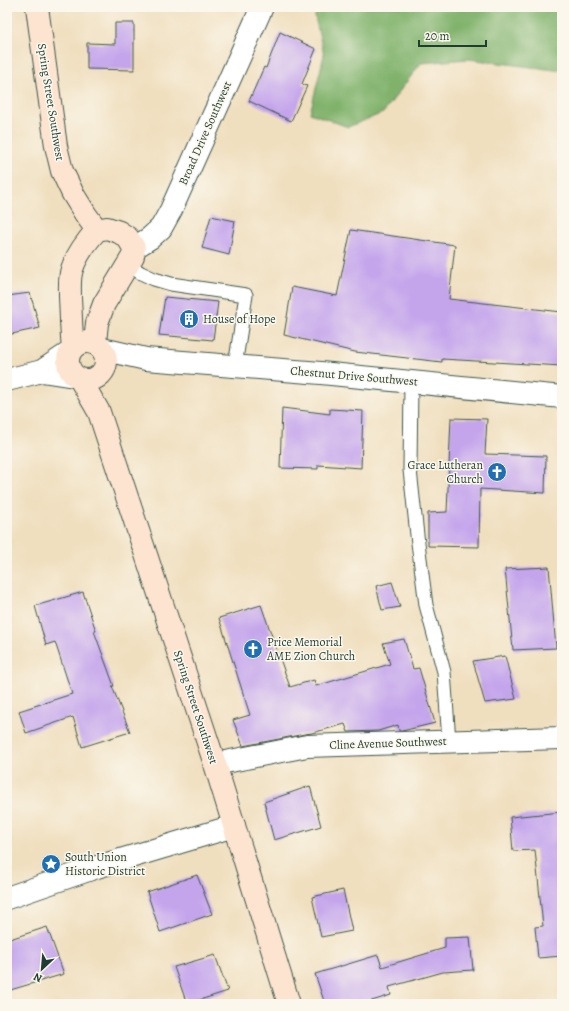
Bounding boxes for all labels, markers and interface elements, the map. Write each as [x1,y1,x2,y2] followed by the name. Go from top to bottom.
[419,22,486,48] scale bar
[425,28,449,44] text: 20 m
[34,42,68,162] street label: Spring Street Southwest
[175,78,235,188] street label: Broad Drive Southwest
[178,308,200,330] building icon: House of Hope
[203,311,276,327] place label: House of Hope
[290,362,418,390] street label: Chestnut Drive Southwest
[408,457,484,487] place label: Grace Lutheran Church
[486,461,508,483] church icon: Grace Lutheran Church
[266,634,356,664] place label: Price Memorial AME Zion Church
[242,638,264,660] church icon: Price Memorial AME Zion Church
[170,648,222,766] street label: Spring Street Southwest
[329,733,447,753] street label: Cline Avenue Southwest
[65,849,145,879] place label: South Union Historic District
[40,853,62,875] place icon: South Union Historic District
[22,949,62,989] north arrow
[31,969,45,986] text: N

